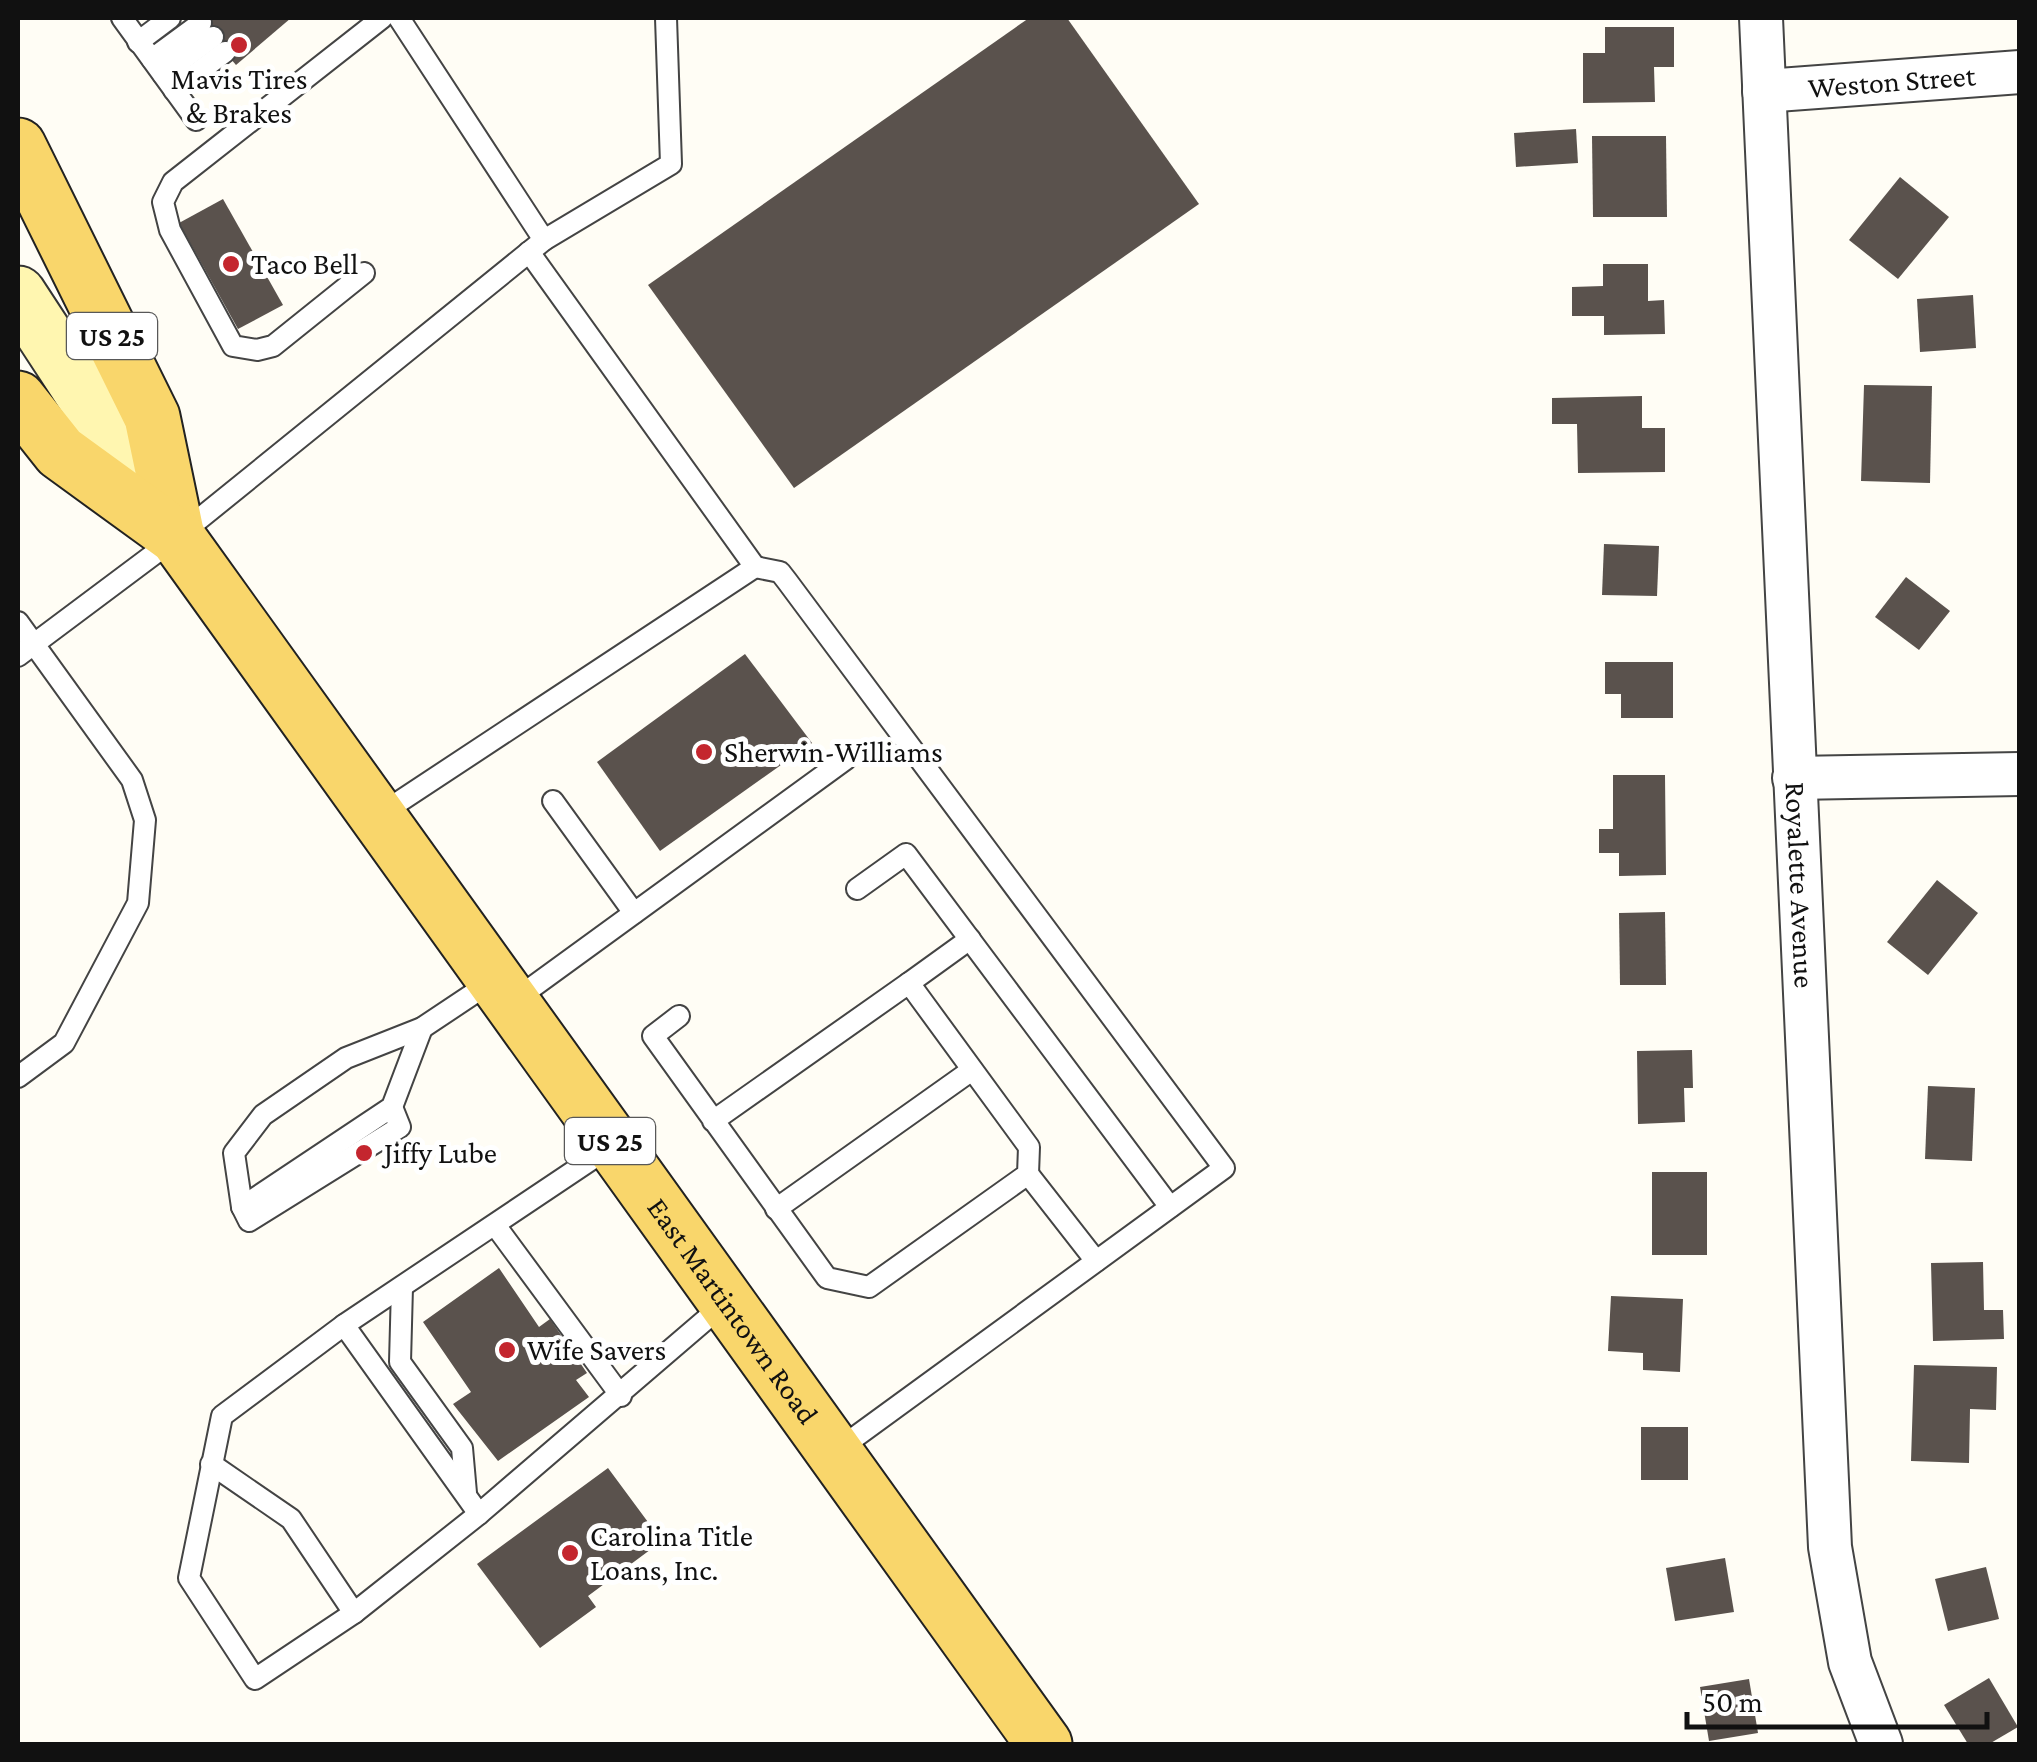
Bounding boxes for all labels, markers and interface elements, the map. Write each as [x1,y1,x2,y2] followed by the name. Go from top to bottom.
[228,34,250,56] marker: Mavis Tires & Brakes
[1807,58,1978,104] street label: Weston Street
[171,62,307,129] place label: Mavis Tires & Brakes
[251,247,358,280] place label: Taco Bell
[220,253,242,275] marker: Taco Bell
[67,313,157,359] road number: US 25
[724,735,943,768] place label: Sherwin-Williams
[693,741,715,763] marker: Sherwin-Williams
[1779,781,1822,989] street label: Royalette Avenue
[565,1118,655,1164] road number: US 25
[381,1136,497,1170] place label: Jiffy Lube
[353,1142,375,1164] marker: Jiffy Lube
[641,1191,826,1430] street label: East Martintown Road
[527,1333,666,1366] place label: Wife Savers
[496,1339,518,1361] marker: Wife Savers
[590,1519,753,1586] place label: Carolina Title Loans, Inc.
[559,1542,581,1564] marker: Carolina Title Loans, Inc.
[1687,1667,1987,1729] scale bar
[1702,1685,1763,1718] text: 50 m

